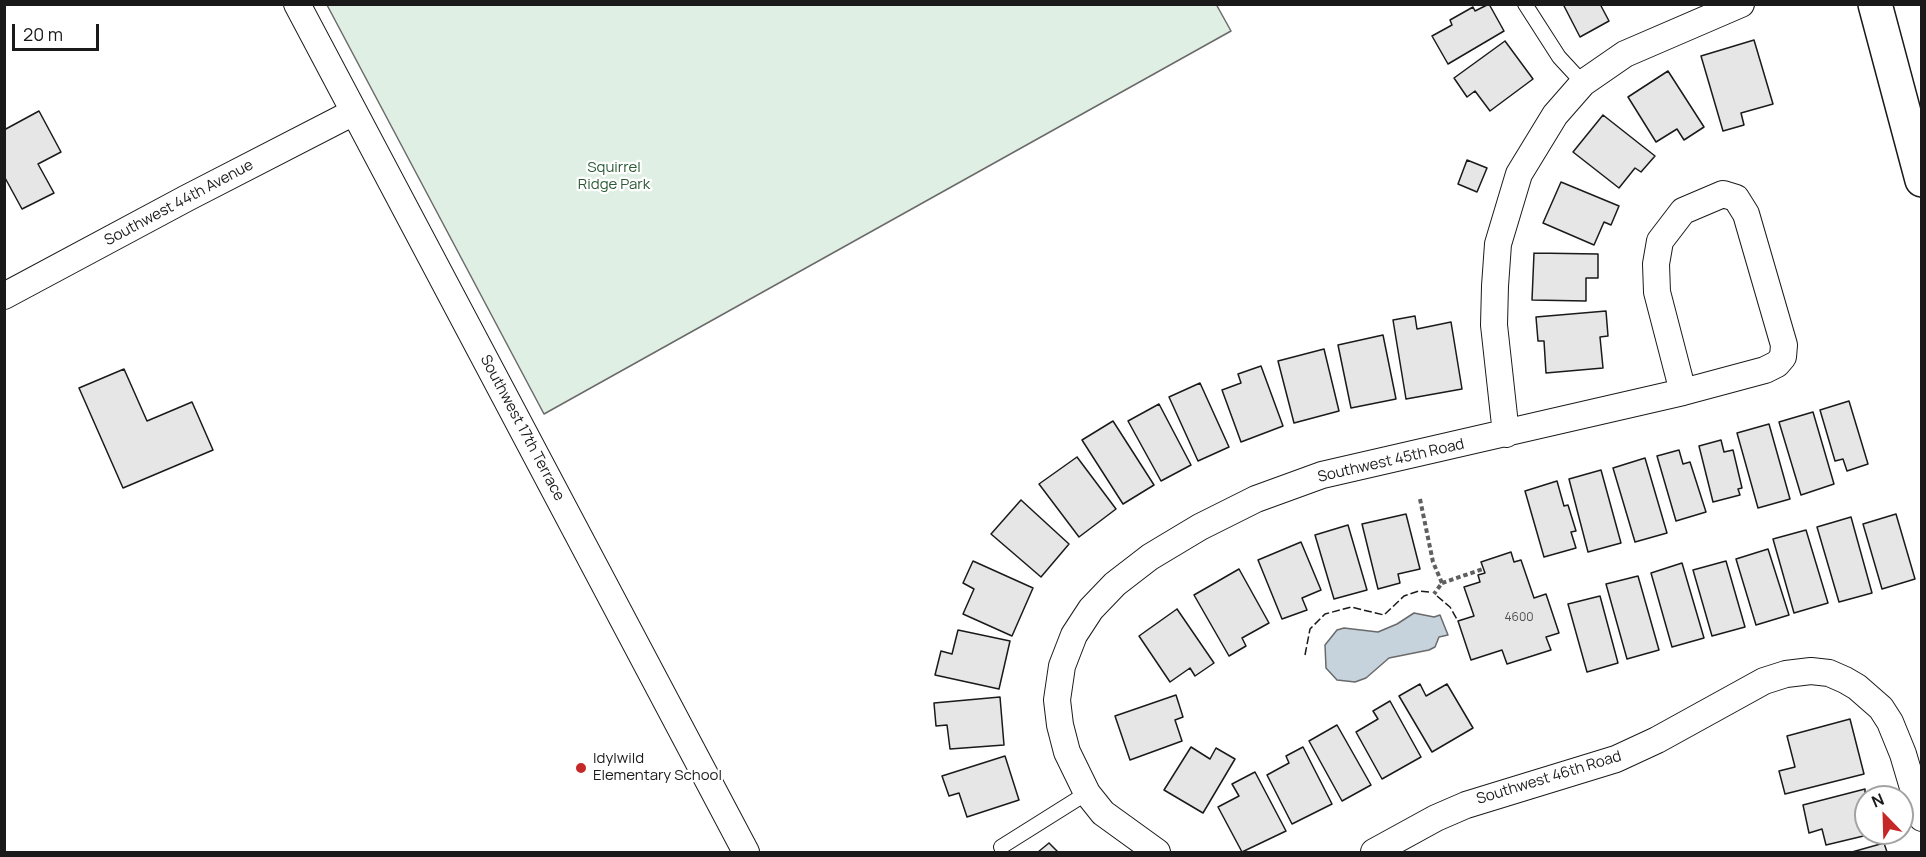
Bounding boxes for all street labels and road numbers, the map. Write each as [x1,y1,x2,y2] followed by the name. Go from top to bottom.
[102,156,256,250] street label: Southwest 44th Avenue
[476,352,568,504] street label: Southwest 17th Terrace
[1316,435,1466,487] street label: Southwest 45th Road
[1474,747,1624,809] street label: Southwest 46th Road

